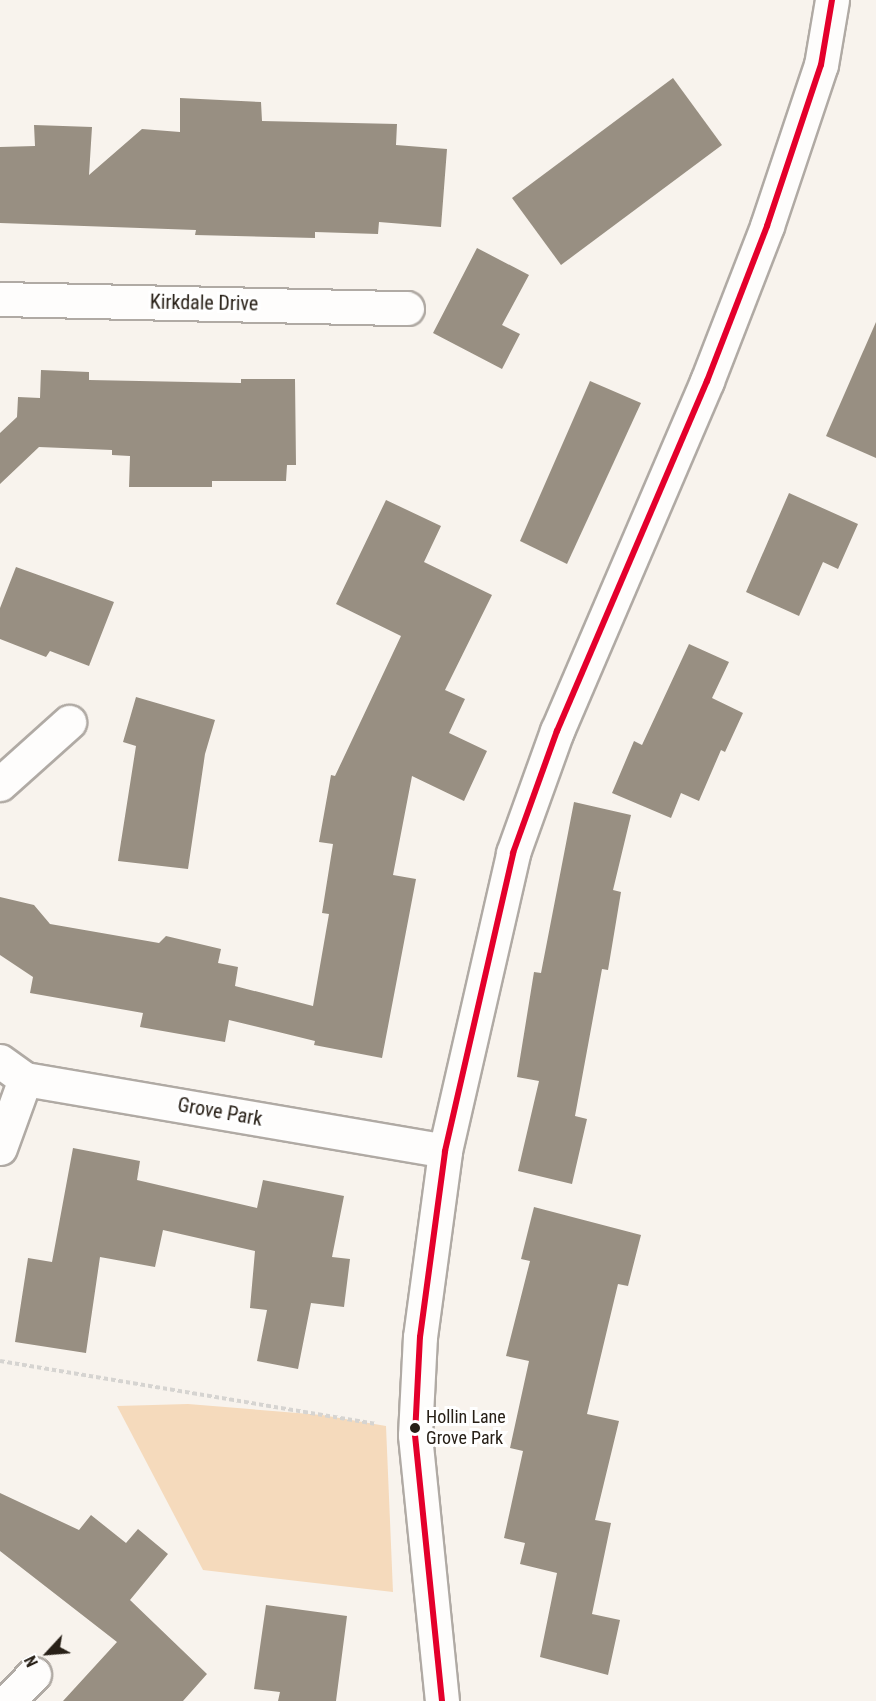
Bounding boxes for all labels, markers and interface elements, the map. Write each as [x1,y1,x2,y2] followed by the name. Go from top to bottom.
[150,290,258,316] street label: Kirkdale Drive
[176,1093,264,1131] street label: Grove Park
[426,1407,506,1450] place label: Hollin Lane Grove Park
[409,1422,421,1434] marker: Hollin Lane Grove Park
[18,1623,78,1683] north arrow
[21,1653,42,1670] text: N

